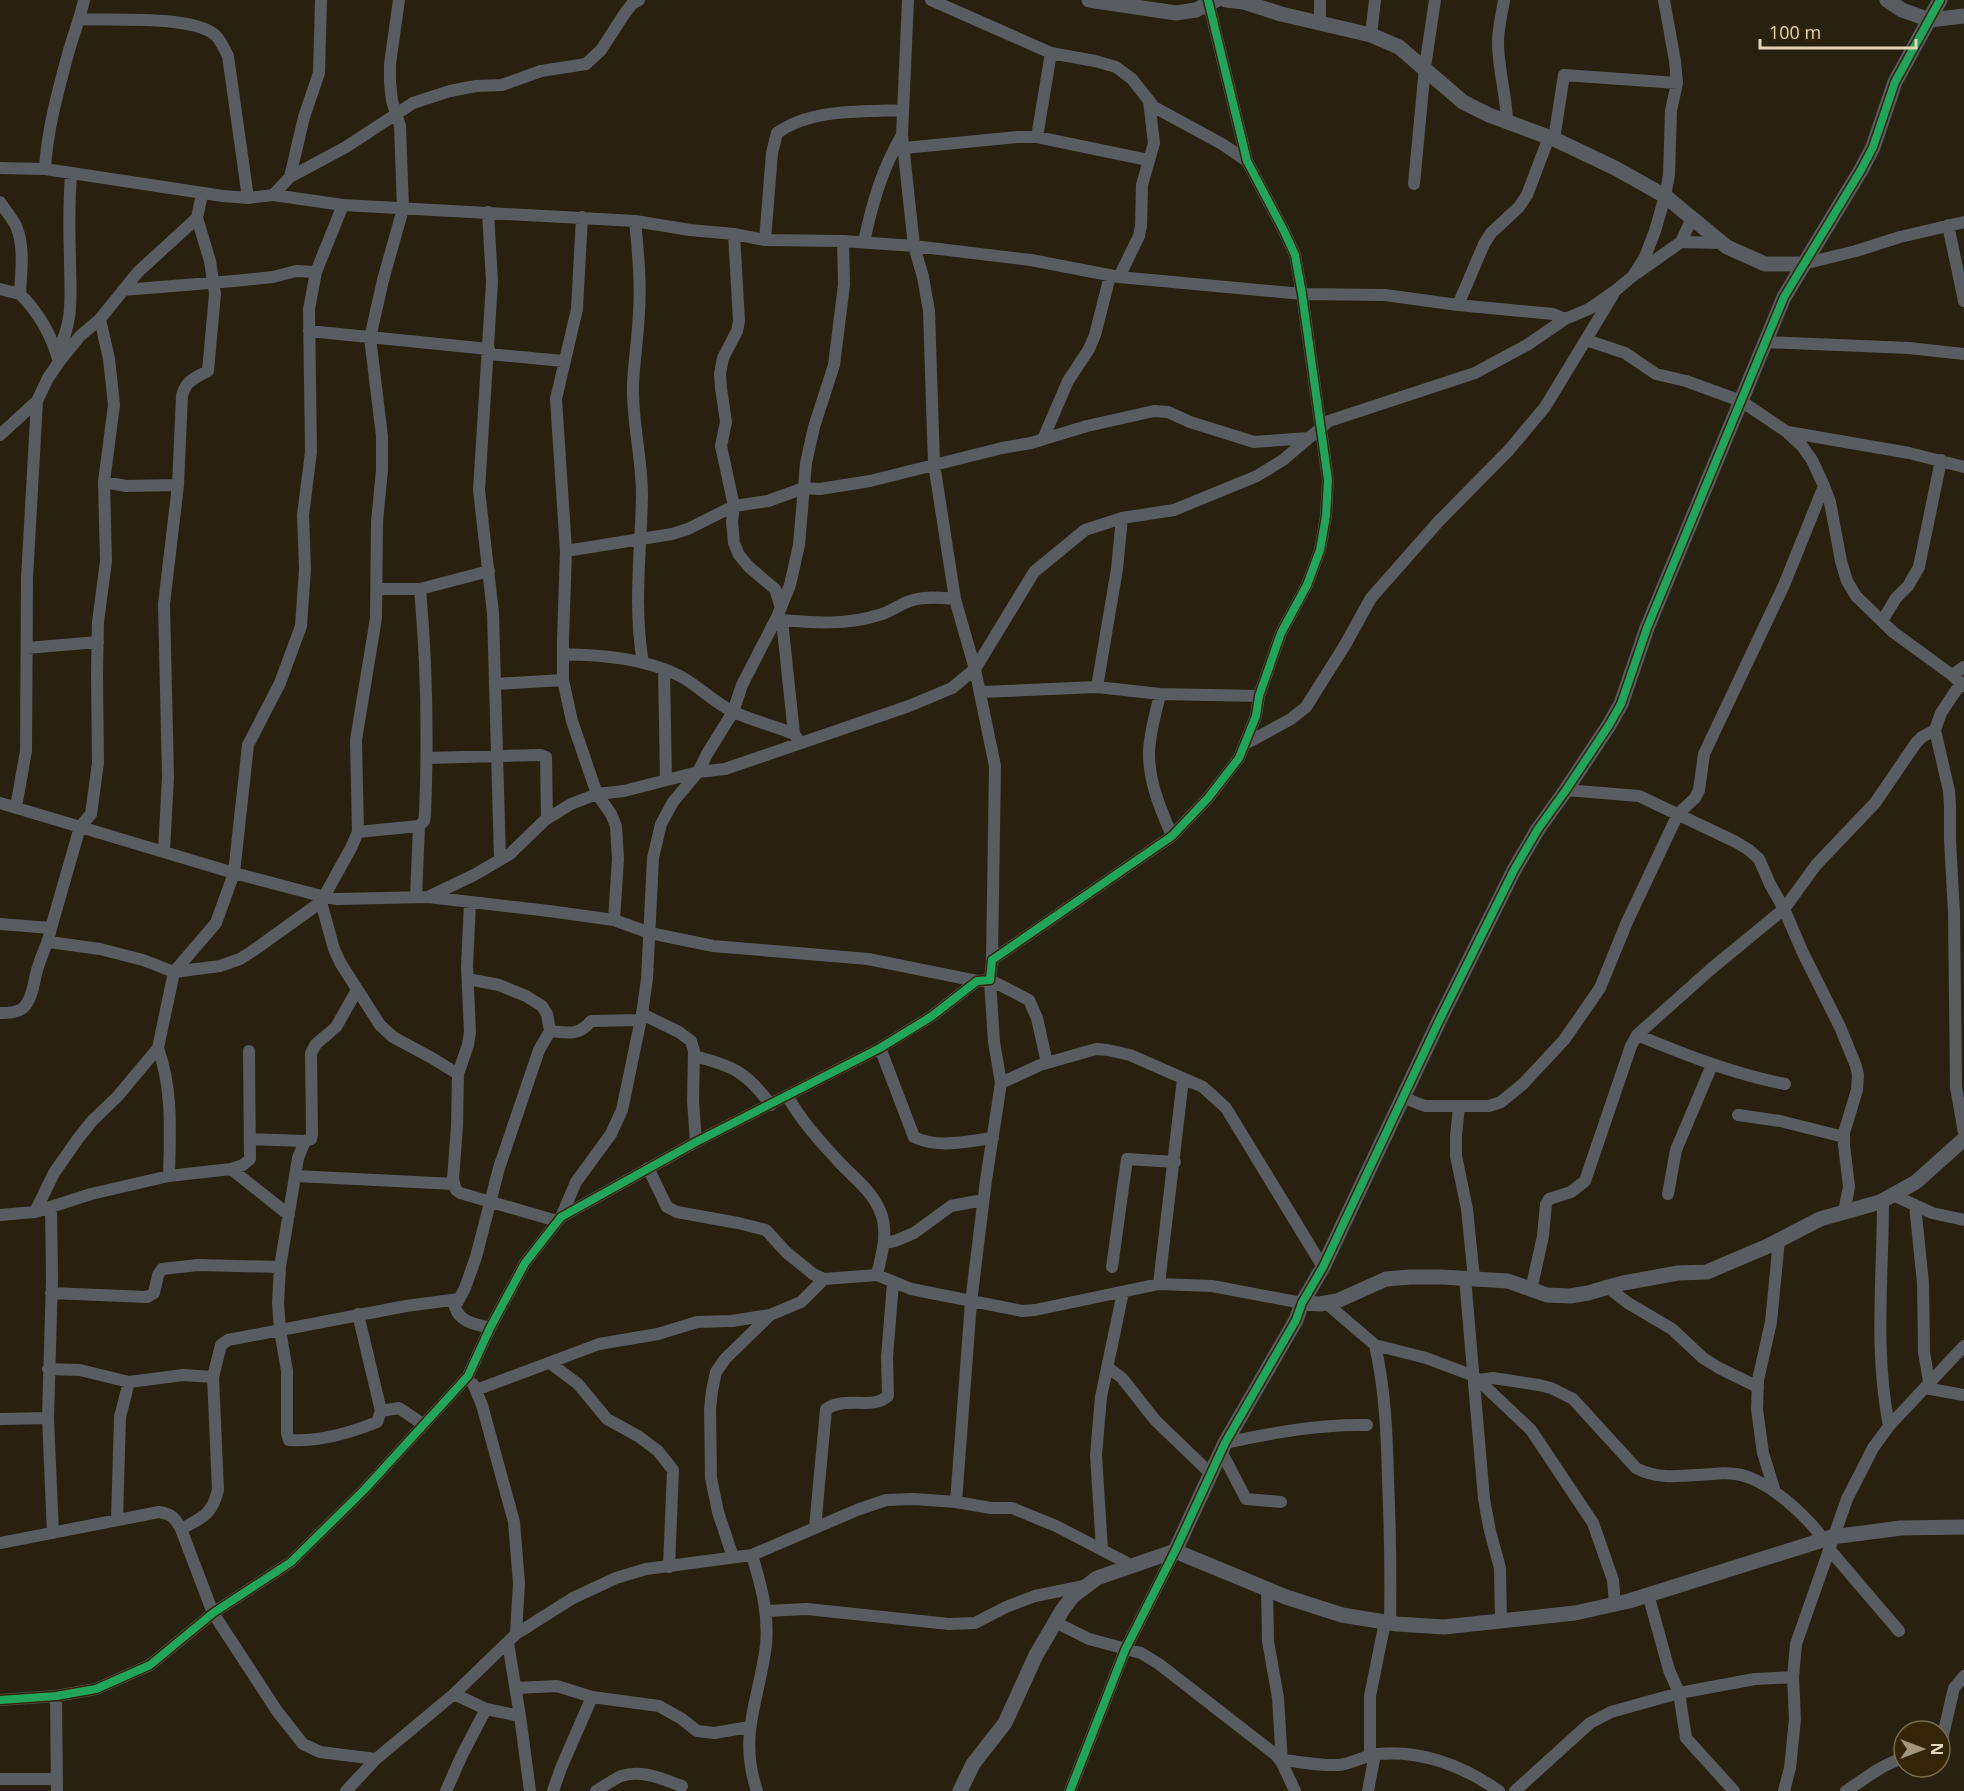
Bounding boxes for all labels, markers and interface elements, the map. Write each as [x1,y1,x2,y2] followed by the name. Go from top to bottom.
[1760,12,1916,50] scale bar
[1769,20,1821,44] text: 100 m
[1892,1719,1952,1779] north arrow
[1926,1742,1948,1756] text: N

